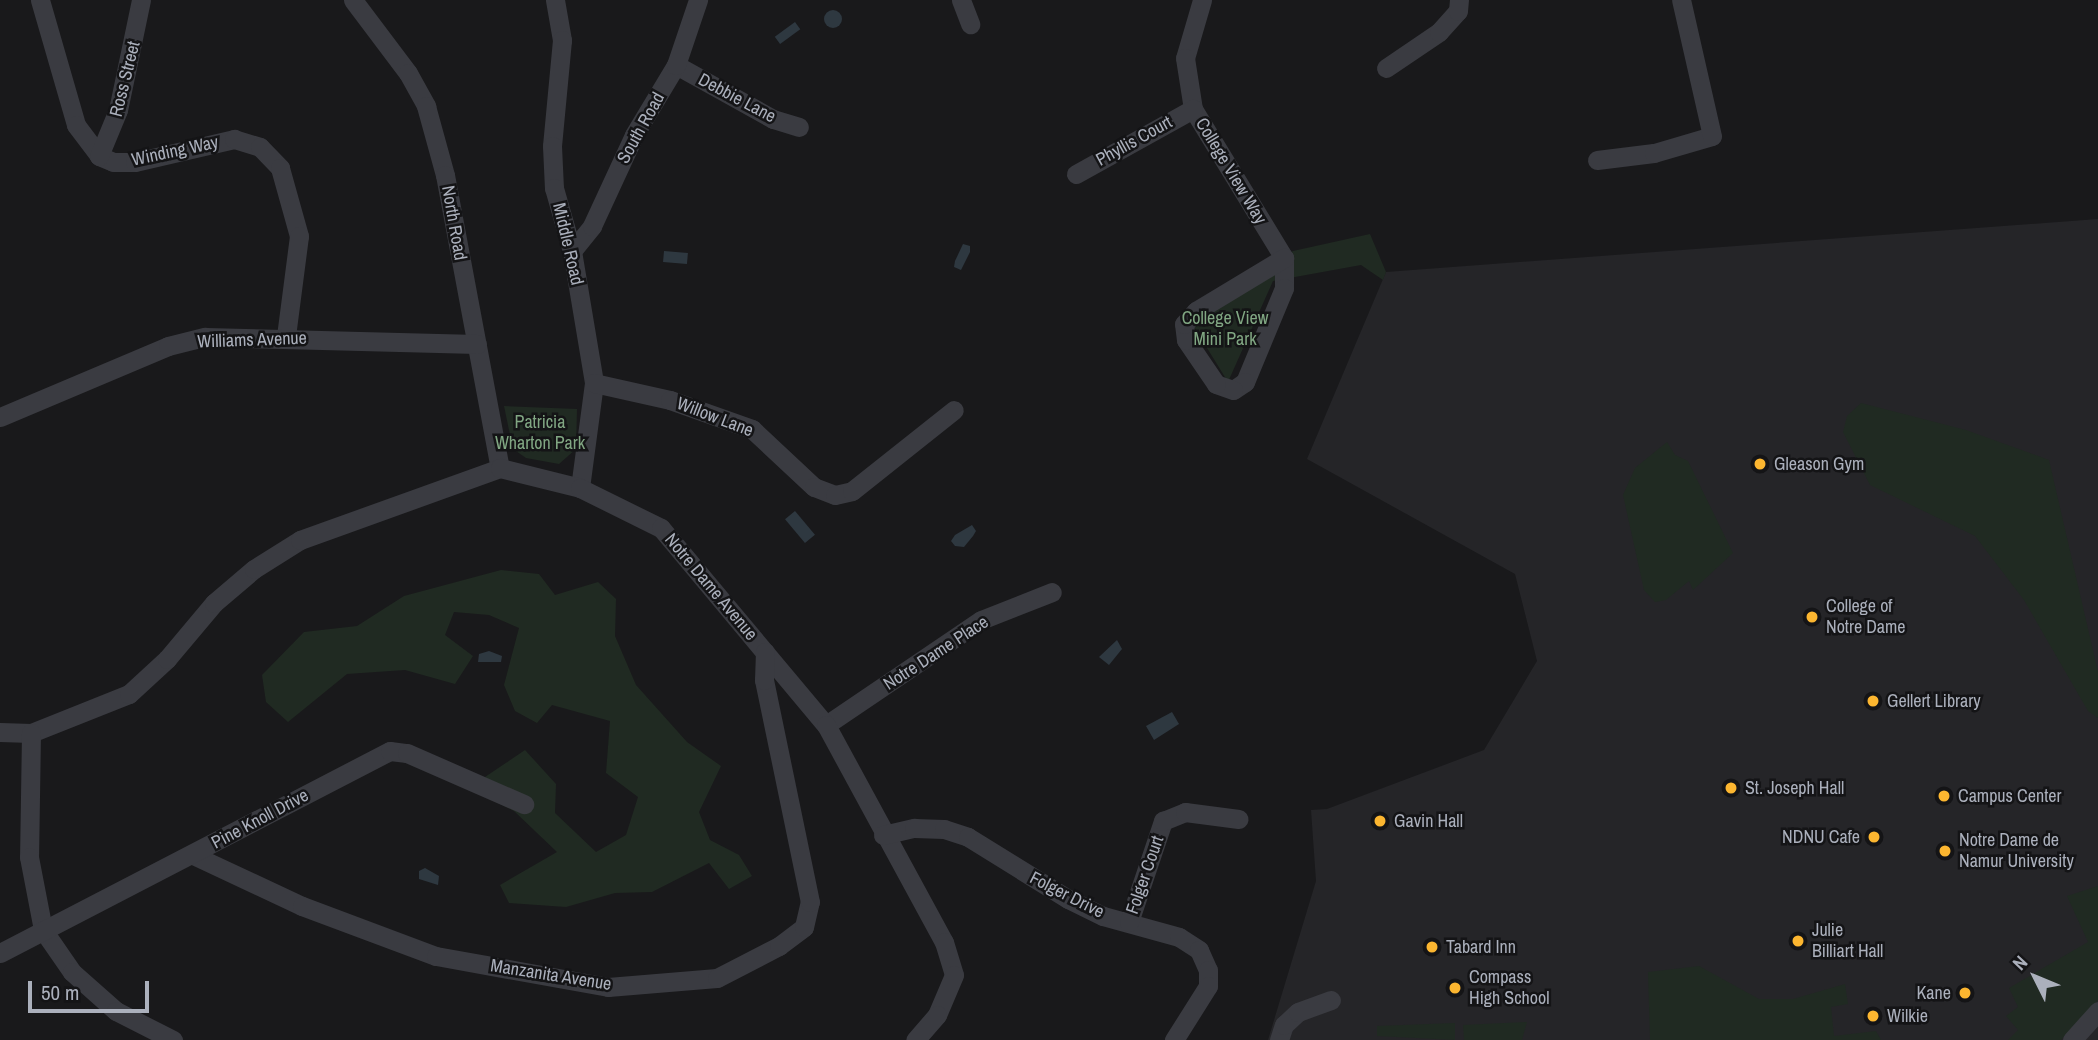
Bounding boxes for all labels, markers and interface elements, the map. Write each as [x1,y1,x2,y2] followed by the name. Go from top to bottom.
[105,39,145,119] street label: Ross Street
[695,69,779,127] street label: Debbie Lane
[613,89,669,167] street label: South Road
[1092,111,1176,171] street label: Phyllis Court
[1191,114,1271,228] street label: College View Way
[130,131,220,171] street label: Winding Way
[437,184,471,262] street label: North Road
[548,201,588,287] street label: Middle Road
[1182,308,1268,350] park label: College View Mini Park
[196,327,308,353] street label: Williams Avenue
[674,393,756,441] street label: Willow Lane
[495,412,585,454] park label: Patricia Wharton Park
[1774,453,1864,475] place label: Gleason Gym
[1752,456,1768,472] marker: Gleason Gym
[660,529,762,645] street label: Notre Dame Avenue
[1826,596,1906,638] place label: College of Notre Dame
[1804,609,1820,625] marker: College of Notre Dame
[880,611,992,695] street label: Notre Dame Place
[1887,690,1981,712] place label: Gellert Library
[1865,693,1881,709] marker: Gellert Library
[1745,777,1844,799] place label: St. Joseph Hall
[1723,780,1739,796] marker: St. Joseph Hall
[208,784,312,854] street label: Pine Knoll Drive
[1958,785,2061,807] place label: Campus Center
[1936,788,1952,804] marker: Campus Center
[1394,810,1463,832] place label: Gavin Hall
[1372,813,1388,829] marker: Gavin Hall
[1782,826,1860,848] place label: NDNU Cafe
[1866,829,1882,845] marker: NDNU Cafe
[1959,830,2074,872] place label: Notre Dame de Namur University
[1122,833,1168,917] street label: Folger Court
[1937,843,1953,859] marker: Notre Dame de Namur University
[1026,867,1108,923] street label: Folger Drive
[1812,920,1883,962] place label: Julie Billiart Hall
[1790,933,1806,949] marker: Julie Billiart Hall
[1446,936,1516,958] place label: Tabard Inn
[1424,939,1440,955] marker: Tabard Inn
[2000,942,2070,1012] north arrow
[2006,950,2033,976] text: N
[489,955,613,995] street label: Manzanita Avenue
[32,967,152,1011] scale bar
[1469,967,1549,1010] place label: Compass High School
[41,978,79,1007] text: 50 m
[1447,980,1463,996] marker: Compass High School
[1917,982,1951,1004] place label: Kane
[1957,985,1973,1001] marker: Kane
[1887,1005,1928,1027] place label: Wilkie
[1865,1008,1881,1024] marker: Wilkie

